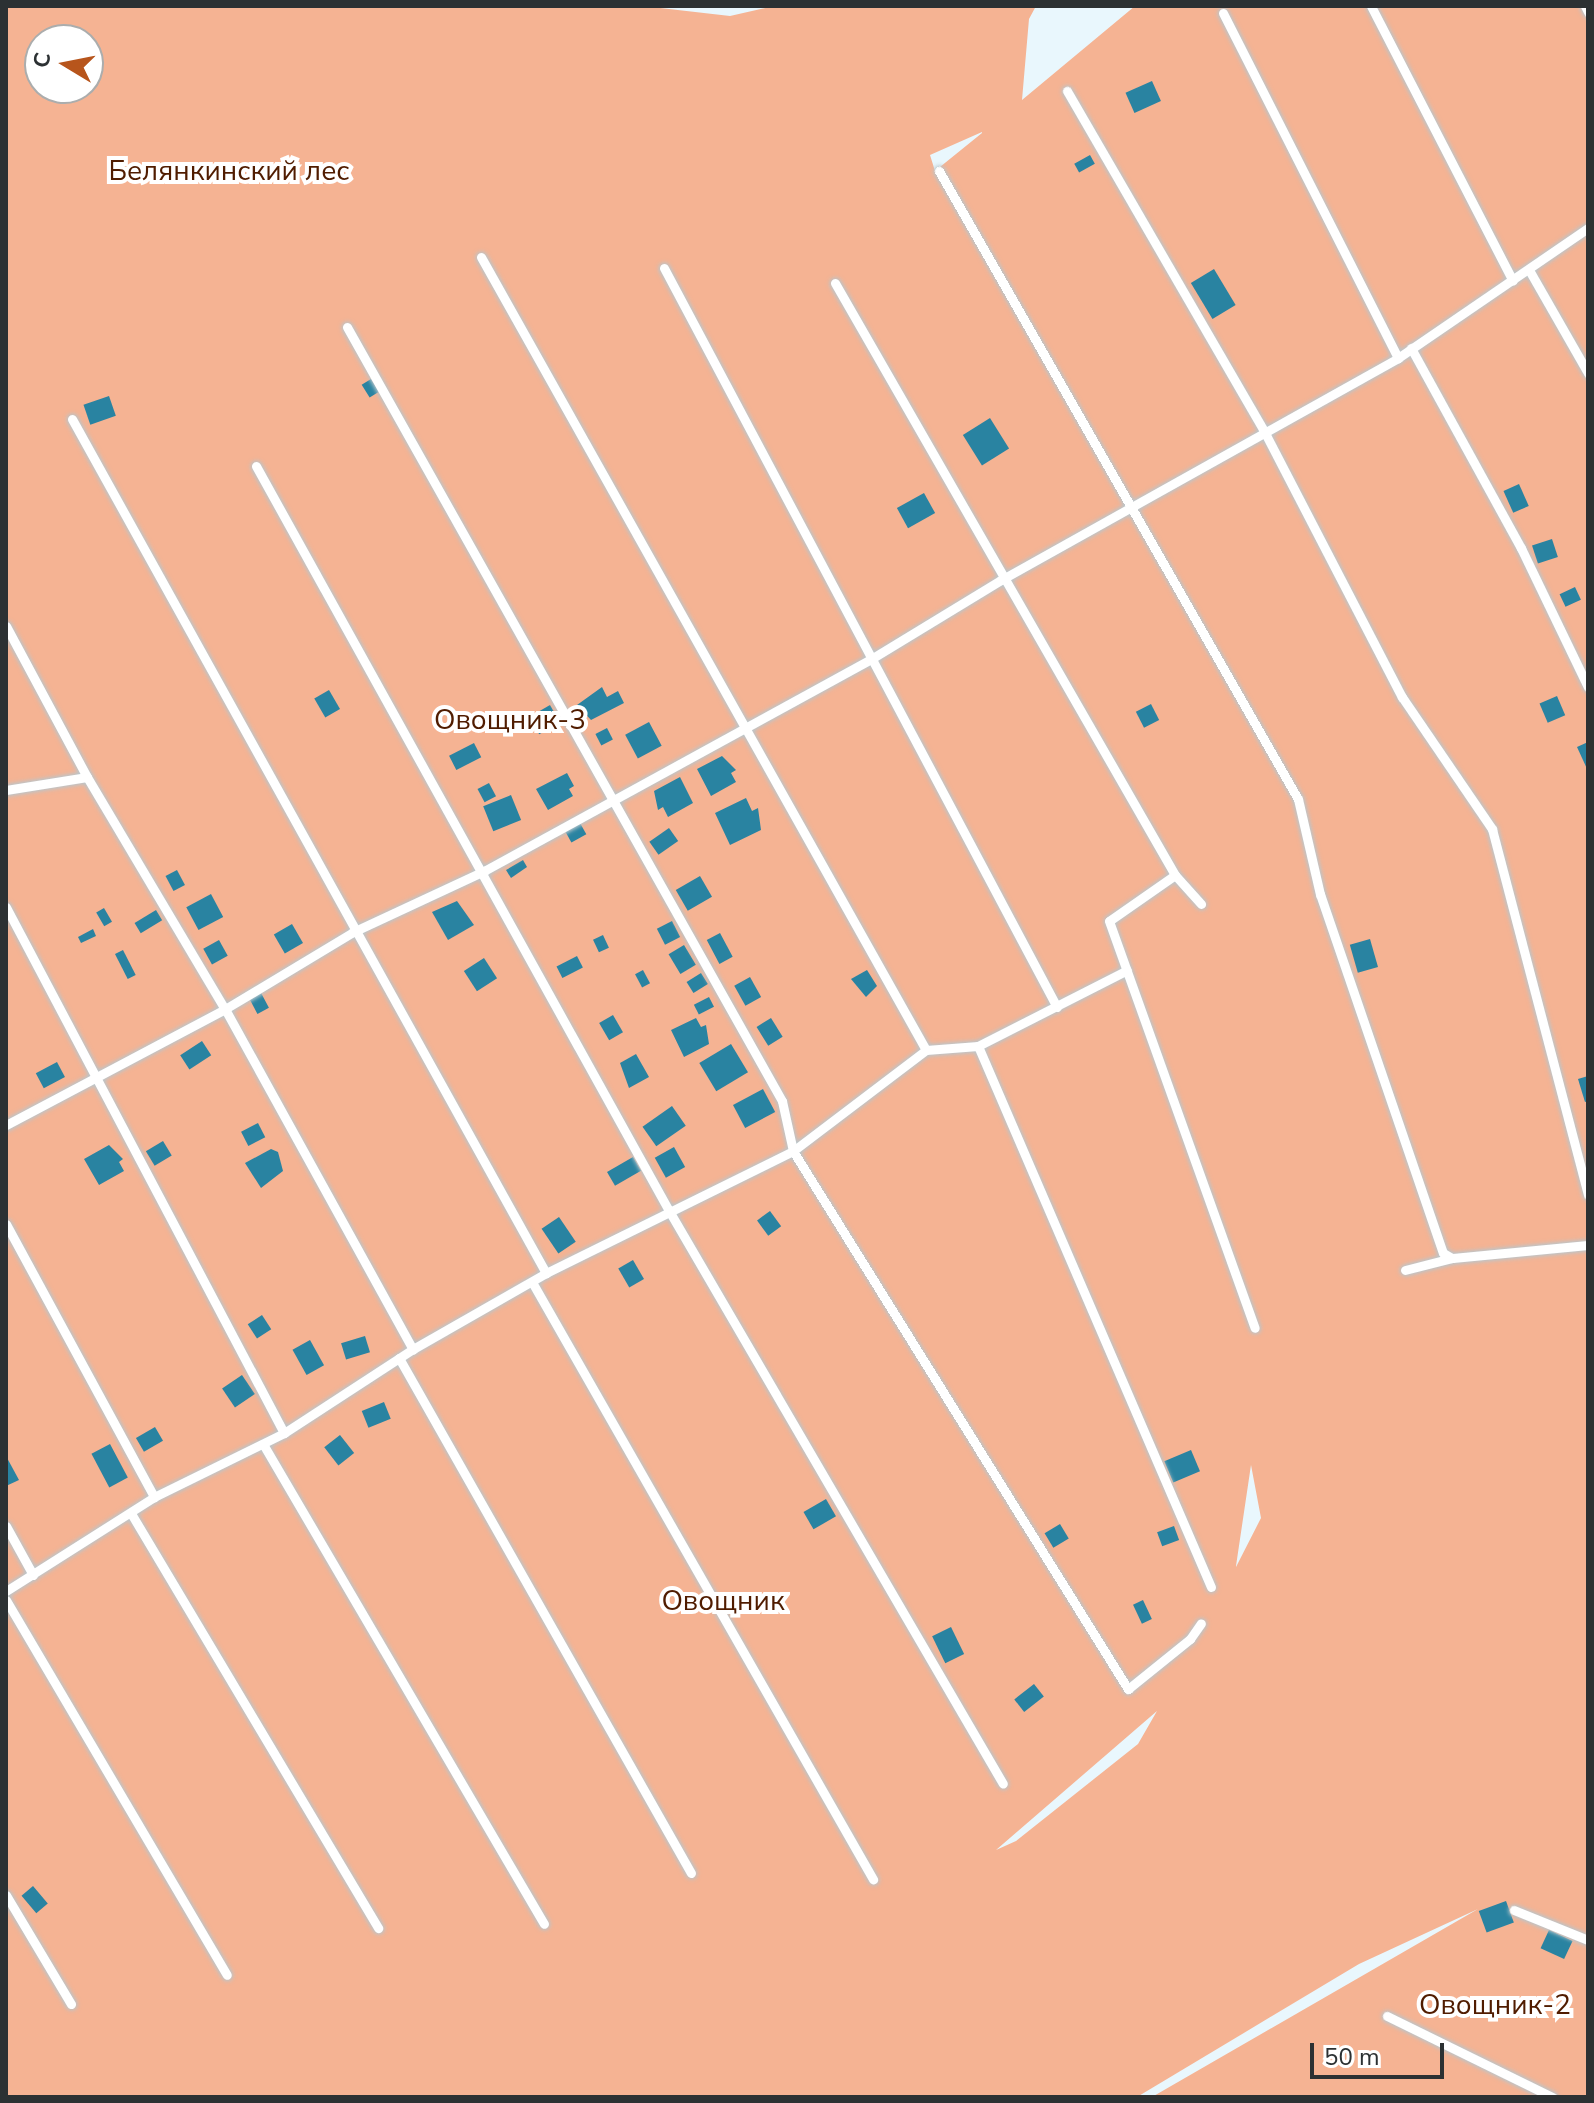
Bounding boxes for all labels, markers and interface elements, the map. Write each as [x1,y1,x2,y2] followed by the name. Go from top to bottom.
[24,24,104,104] north arrow
[26,50,58,70] text: С
[108,154,350,188] park label: Белянкинский лес
[434,703,586,737] park label: Овощник-3
[661,1584,785,1618] park label: Овощник
[1419,1988,1571,2022] park label: Овощник-2
[1314,2027,1448,2077] scale bar
[1324,2041,1380,2073] text: 50 m

